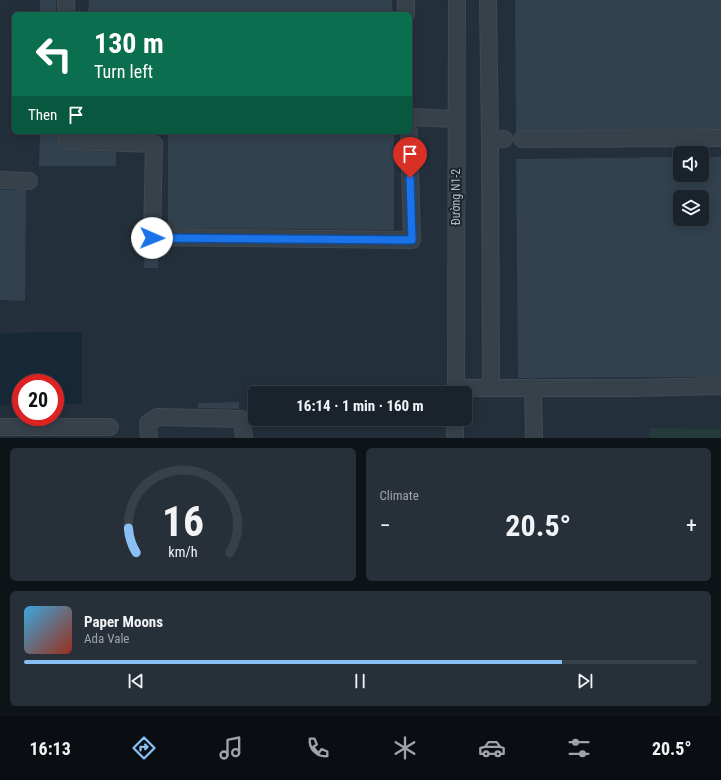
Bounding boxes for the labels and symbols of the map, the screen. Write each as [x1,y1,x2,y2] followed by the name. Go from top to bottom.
[393,137,427,178] pin
[449,169,463,225] street label: Đường N1-2
[131,217,173,259] position arrow
[12,374,64,426] speed limit sign: 20

